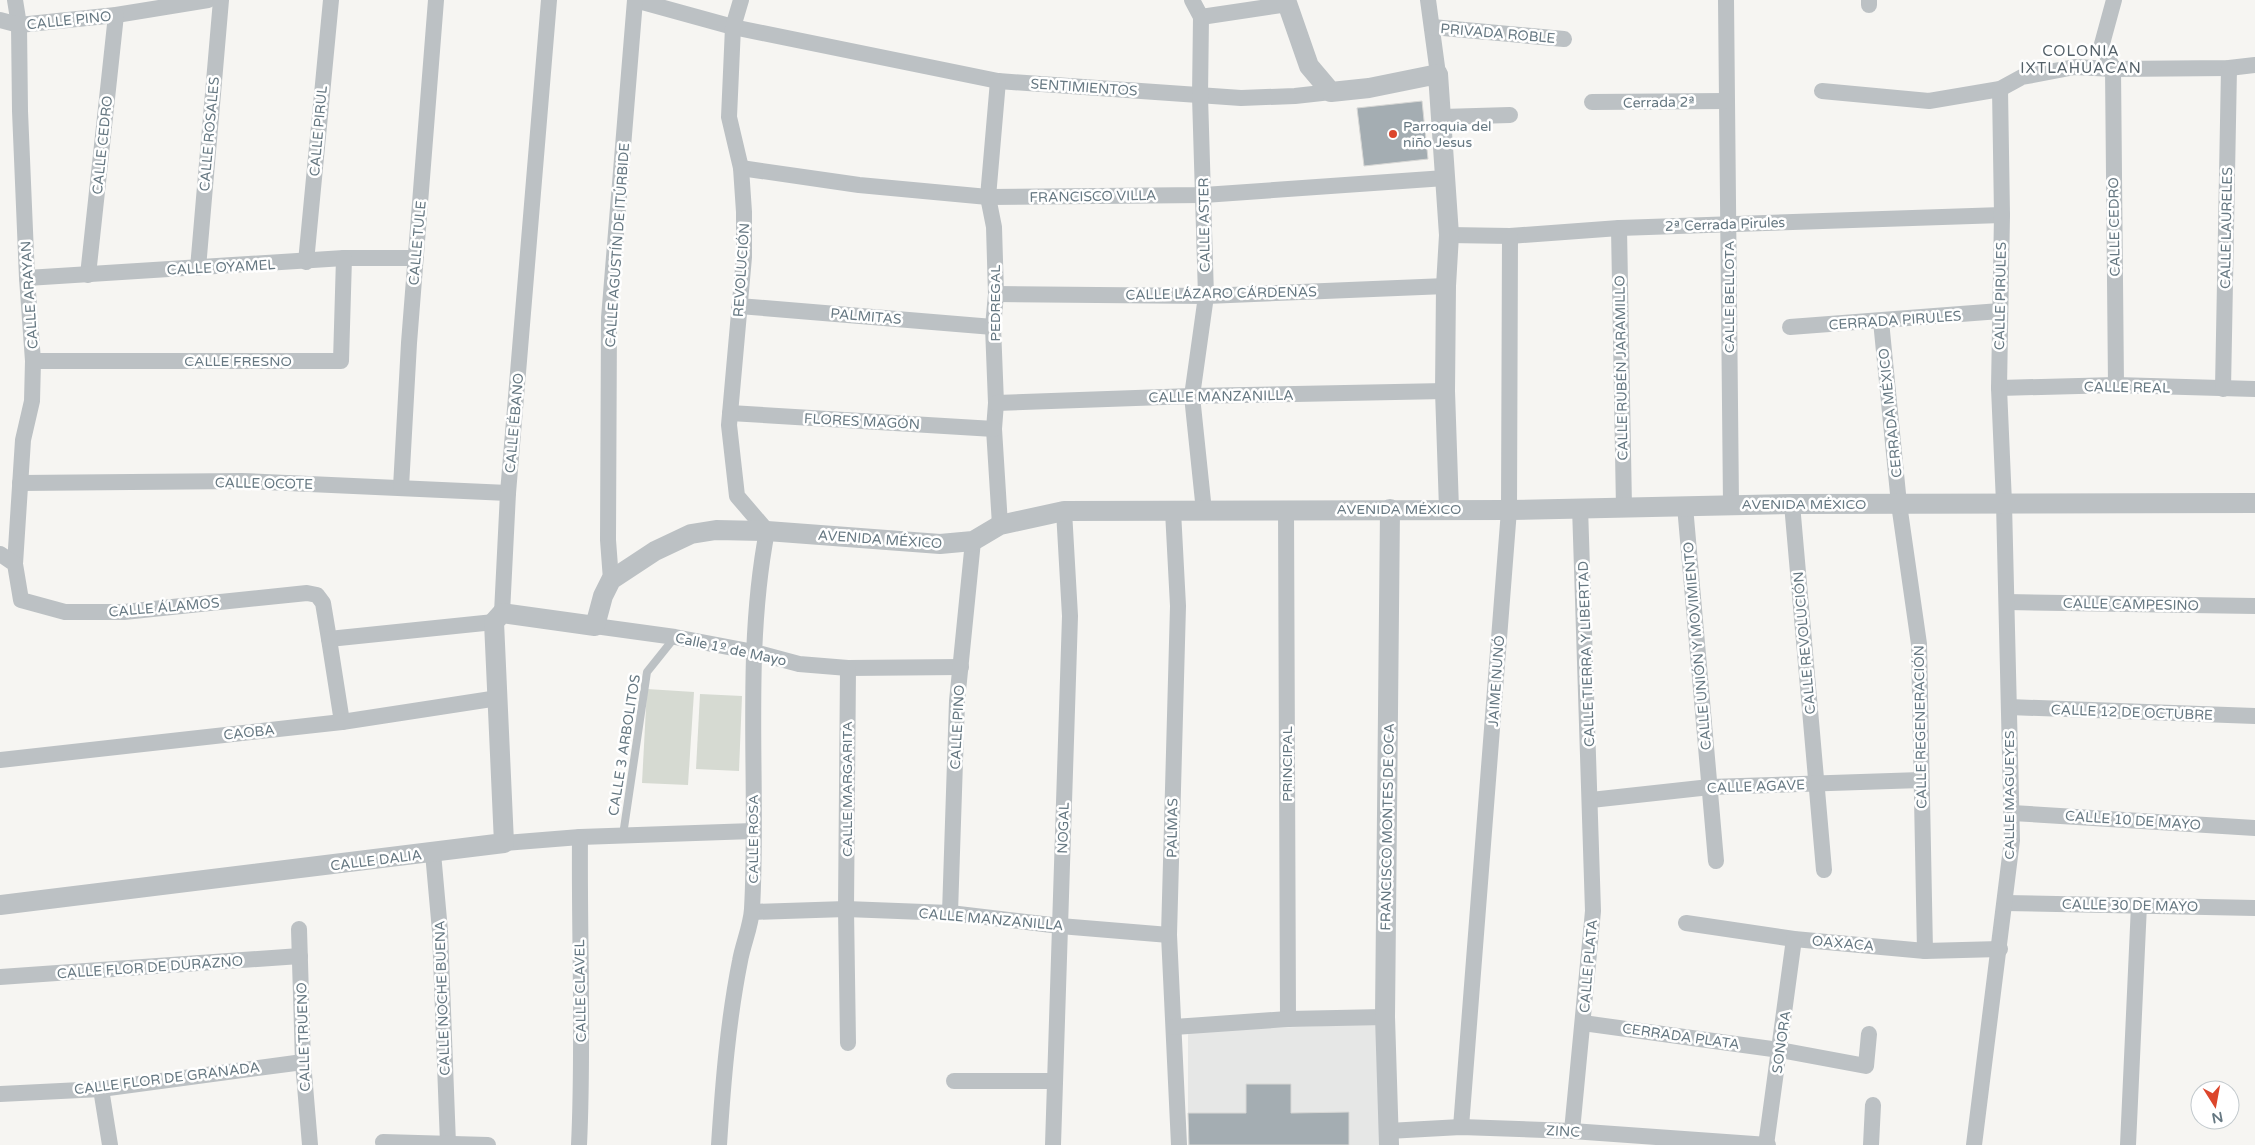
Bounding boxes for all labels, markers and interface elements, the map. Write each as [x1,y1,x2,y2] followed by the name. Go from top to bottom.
[26,8,112,33] street label: CALLE PINO
[1440,20,1556,47] street label: PRIVADA ROBLE
[2020,42,2142,77] district label: COLONIA IXTLAHUACAN
[1030,75,1138,100] street label: SENTIMIENTOS
[196,76,223,192] street label: CALLE ROSALES
[306,85,331,177] street label: CALLE PIRUL
[1623,93,1695,112] street label: Cerrada 2ª
[89,95,116,195] street label: CALLE CEDRO
[1403,118,1492,151] place label: Parroquia del niño Jesus
[1387,128,1399,140] marker: Parroquia del niño Jesus
[602,142,633,348] street label: CALLE AGUSTÍN DE ITÚRBIDE
[2217,167,2236,289] street label: CALLE LAURELES
[1195,177,1214,273] street label: CALLE ASTER
[2105,177,2124,277] street label: CALLE CEDRO
[1029,187,1157,206] street label: FRANCISCO VILLA
[405,200,430,286] street label: CALLE TULE
[1665,214,1786,235] street label: 2ª Cerrada Pirules
[730,222,753,318] street label: REVOLUCIÓN
[17,240,42,350] street label: CALLE ARAYAN
[1721,241,1738,353] street label: CALLE BELLOTA
[1991,241,2010,350] street label: CALLE PIRULES
[166,256,276,279] street label: CALLE OYAMEL
[987,265,1004,341] street label: PEDREGAL
[1611,275,1632,461] street label: CALLE RUBÉN JARAMILLO
[1125,283,1317,304] street label: CALLE LÁZARO CÁRDENAS
[830,305,903,328] street label: PALMITAS
[1828,307,1962,334] street label: CERRADA PIRULES
[1875,347,1906,479] street label: CERRADA MÉXICO
[184,353,292,370] street label: CALLE FRESNO
[502,372,527,474] street label: CALLE ÉBANO
[2084,378,2170,397] street label: CALLE REAL
[1148,387,1294,406] street label: CALLE MANZANILLA
[804,410,920,433] street label: FLORES MAGÓN
[215,474,313,493] street label: CALLE OCOTE
[1742,496,1866,513] street label: AVENIDA MÉXICO
[1337,501,1461,518] street label: AVENIDA MÉXICO
[817,527,943,552] street label: AVENIDA MÉXICO
[1680,541,1715,751] street label: CALLE UNIÓN Y MOVIMIENTO
[1575,561,1598,747] street label: CALLE TIERRA Y LIBERTAD
[1790,571,1819,715] street label: CALLE REVOLUCIÓN
[108,594,220,621] street label: CALLE ÁLAMOS
[2063,595,2199,614] street label: CALLE CAMPESINO
[674,629,788,670] street label: Calle 1º de Mayo
[1485,635,1508,727] street label: JAIME NUNÓ
[1911,645,1930,809] street label: CALLE REGENERACIÓN
[605,673,644,817] street label: CALLE 3 ARBOLITOS
[947,684,968,770] street label: CALLE PINO
[2051,701,2213,724] street label: CALLE 12 DE OCTUBRE
[223,721,276,744] street label: CAOBA
[839,721,856,857] street label: CALLE MARGARITA
[1377,723,1398,931] street label: FRANCISCO MONTES DE OCA
[1279,726,1296,802] street label: PRINCIPAL
[2001,730,2018,860] street label: CALLE MAGUEYES
[1707,776,1805,797] street label: CALLE AGAVE
[745,794,762,884] street label: CALLE ROSA
[1163,798,1182,858] street label: PALMAS
[1054,802,1073,854] street label: NOGAL
[2064,807,2202,834] street label: CALLE 10 DE MAYO
[329,846,423,875] street label: CALLE DALIA
[2062,896,2198,915] street label: CALLE 30 DE MAYO
[918,905,1064,934] street label: CALLE MANZANILLA
[1576,919,1601,1013] street label: CALLE PLATA
[431,920,454,1076] street label: CALLE NOCHE BUENA
[1811,932,1875,955] street label: OAXACA
[571,939,590,1043] street label: CALLE CLAVEL
[56,953,244,982] street label: CALLE FLOR DE DURAZNO
[293,982,314,1092] street label: CALLE TRUENO
[1769,1010,1794,1074] street label: SONORA
[1621,1020,1741,1053] street label: CERRADA PLATA
[73,1059,261,1098] street label: CALLE FLOR DE GRANADA
[2190,1080,2240,1130] north arrow
[2210,1108,2225,1127] text: N
[1546,1122,1581,1141] street label: ZINC

